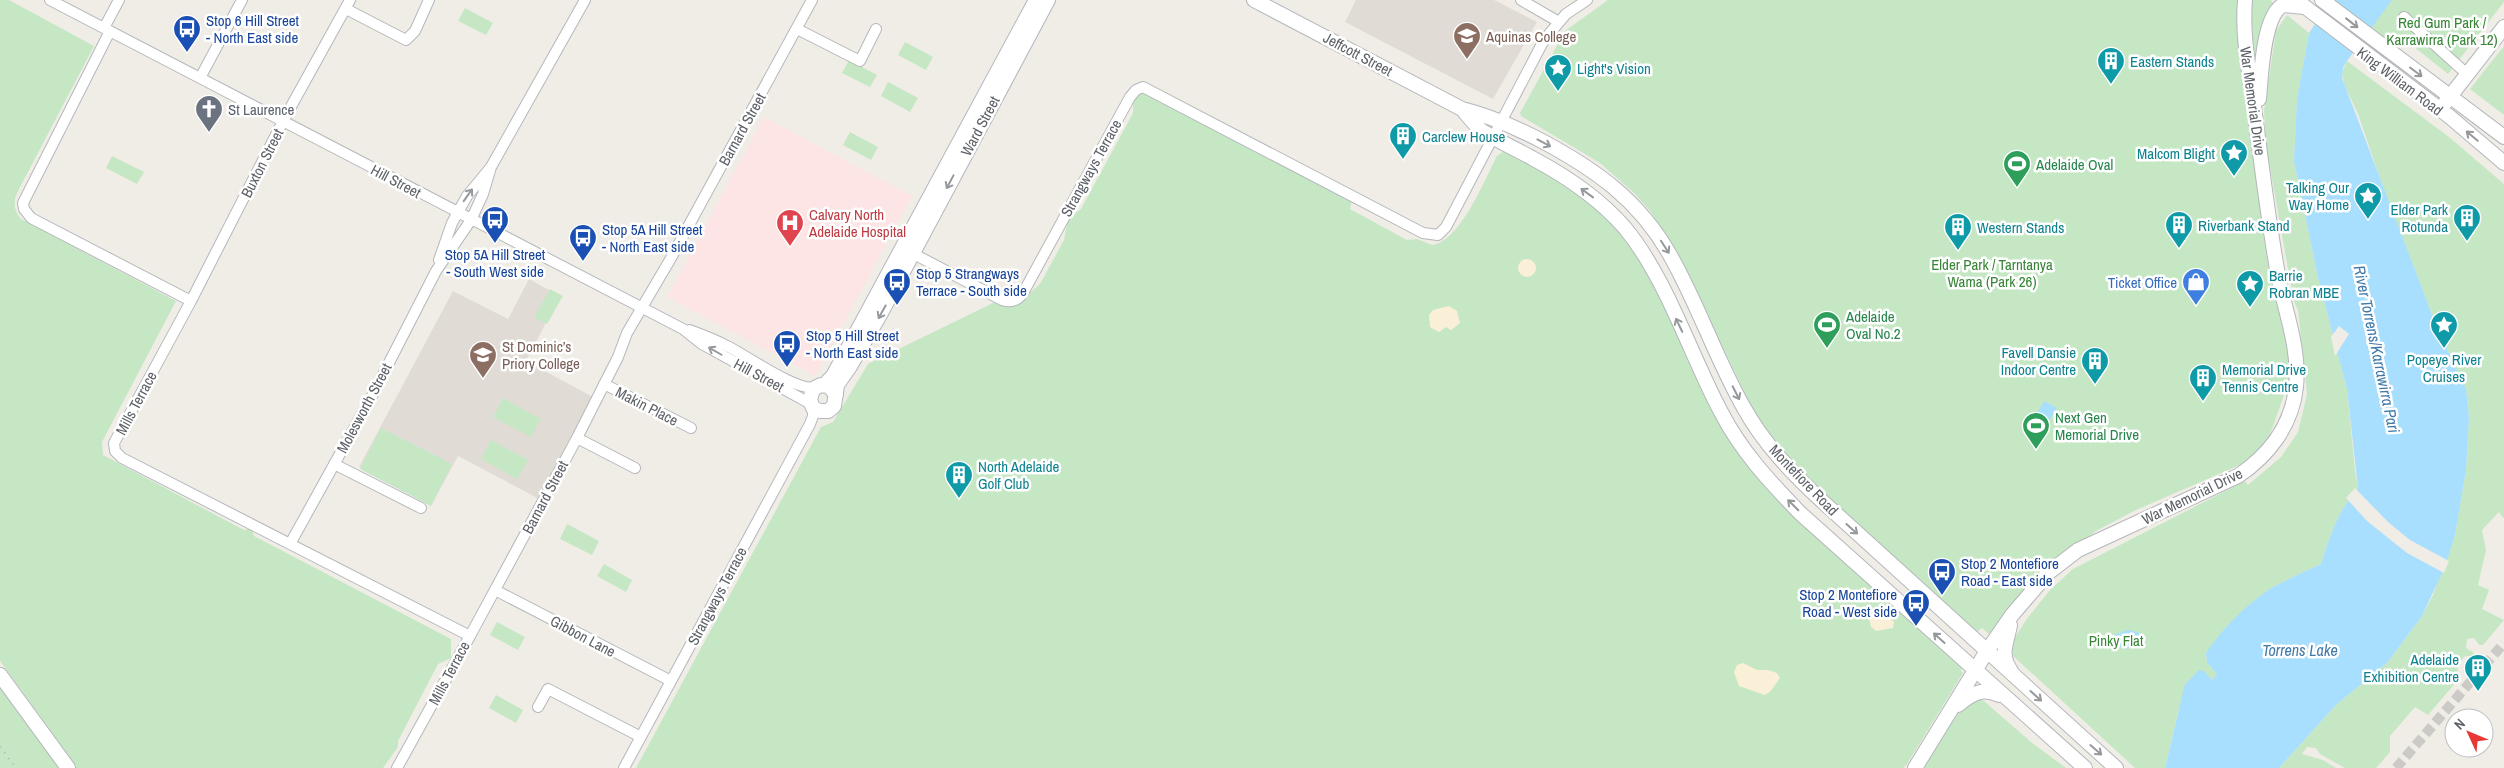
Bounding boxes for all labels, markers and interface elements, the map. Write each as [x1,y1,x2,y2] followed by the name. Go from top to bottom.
[206,10,300,48] place label: Stop 6 Hill Street - North East side
[2386,12,2498,50] park label: Red Gum Park / Karrawirra (Park 12)
[172,14,202,53] bus stop icon: Stop 6 Hill Street - North East side
[2345,18,2358,29] one-way arrow
[1452,21,1482,60] school or university icon: Aquinas College
[1485,26,1576,47] place label: Aquinas College
[1320,27,1397,81] street label: Jeffcott Street
[2353,42,2447,120] street label: King William Road
[2235,45,2271,157] street label: War Memorial Drive
[2096,46,2126,85] building icon: Eastern Stands
[2130,51,2214,72] place label: Eastern Stands
[1543,53,1573,92] place icon: Light's Vision
[1577,58,1651,79] place label: Light's Vision
[2409,67,2423,77] one-way arrow
[713,88,771,169] street label: Barnard Street
[955,92,1005,160] street label: Ward Street
[194,94,224,133] church icon: St Laurence
[228,99,294,120] place label: St Laurence
[1056,115,1127,221] street label: Strangways Terrace
[1388,121,1418,160] building icon: Carclew House
[236,125,289,201] street label: Buxton Street
[1422,126,1506,147] place label: Carclew House
[2466,131,2479,142] one-way arrow
[2219,138,2249,177] place icon: Malcom Blight
[1536,139,1551,148] one-way arrow
[2137,143,2216,164] place label: Malcom Blight
[2002,149,2032,188] sports icon: Adelaide Oval
[2035,154,2113,175] place label: Adelaide Oval
[367,159,425,203] street label: Hill Street
[945,174,955,188] one-way arrow
[2286,177,2349,215] place label: Talking Our Way Home
[2353,181,2383,220] place icon: Talking Our Way Home
[463,188,473,202] one-way arrow
[1581,188,1594,199] one-way arrow
[2391,199,2449,237] place label: Elder Park Rotunda
[2452,203,2482,242] building icon: Elder Park Rotunda
[808,204,906,242] place label: Calvary North Adelaide Hospital
[480,205,510,244] bus stop icon: Stop 5A Hill Street - South West side
[775,208,805,247] hospital icon: Calvary North Adelaide Hospital
[2164,210,2194,249] building icon: Riverbank Stand
[1943,212,1973,251] building icon: Western Stands
[2198,215,2290,236] place label: Riverbank Stand
[1977,217,2064,238] place label: Western Stands
[602,219,703,257] place label: Stop 5A Hill Street - North East side
[568,223,598,262] bus stop icon: Stop 5A Hill Street - North East side
[1660,240,1670,254] one-way arrow
[445,244,546,282] place label: Stop 5A Hill Street - South West side
[1931,254,2053,292] park label: Elder Park / Tarntanya Wama (Park 26)
[916,263,1027,301] place label: Stop 5 Strangways Terrace - South side
[2348,263,2406,435] water label: River Torrens/Karrawirra Pari
[2269,265,2339,303] place label: Barrie Robran MBE
[882,267,912,306] bus stop icon: Stop 5 Strangways Terrace - South side
[2181,267,2211,306] shop icon: Ticket Office
[2235,269,2265,308] place icon: Barrie Robran MBE
[2108,272,2177,293] place label: Ticket Office
[876,304,886,318] one-way arrow
[1845,306,1901,344] place label: Adelaide Oval No.2
[1812,310,1842,349] sports icon: Adelaide Oval No.2
[2429,310,2459,349] place icon: Popeye River Cruises
[1674,318,1683,333] one-way arrow
[806,325,900,363] place label: Stop 5 Hill Street - North East side
[772,329,802,368] bus stop icon: Stop 5 Hill Street - North East side
[502,336,580,374] place label: St Dominic’s Priory College
[468,340,498,379] school or university icon: St Dominic’s Priory College
[2001,342,2076,380] place label: Favell Dansie Indoor Centre
[707,346,722,356] one-way arrow
[2080,346,2110,385] building icon: Favell Dansie Indoor Centre
[2407,349,2481,387] place label: Popeye River Cruises
[730,353,788,397] street label: Hill Street
[331,359,397,457] street label: Molesworth Street
[2222,359,2306,397] place label: Memorial Drive Tennis Centre
[2188,363,2218,402] building icon: Memorial Drive Tennis Centre
[110,367,162,439] street label: Mills Terrace
[612,381,682,431] street label: Makin Place
[1732,385,1741,400] one-way arrow
[2055,407,2139,445] place label: Next Gen Memorial Drive
[2021,411,2051,450] sports icon: Next Gen Memorial Drive
[1765,440,1843,520] street label: Montefiore Road
[517,456,573,537] street label: Barnard Street
[978,456,1060,494] place label: North Adelaide Golf Club
[944,460,974,499] building icon: North Adelaide Golf Club
[2138,462,2246,529] street label: War Memorial Drive
[1787,499,1799,511] one-way arrow
[1846,523,1859,535] one-way arrow
[682,543,752,649] street label: Strangways Terrace
[1961,553,2059,591] place label: Stop 2 Montefiore Road - East side
[1927,557,1957,596] bus stop icon: Stop 2 Montefiore Road - East side
[1799,584,1897,622] place label: Stop 2 Montefiore Road - West side
[1901,588,1931,627] bus stop icon: Stop 2 Montefiore Road - West side
[547,610,619,662] street label: Gibbon Lane
[2089,630,2144,651] park label: Pinky Flat
[1932,632,1945,644] one-way arrow
[423,637,475,709] street label: Mills Terrace
[2262,639,2338,661] water label: Torrens Lake
[2363,649,2459,687] place label: Adelaide Exhibition Centre
[2463,653,2493,692] building icon: Adelaide Exhibition Centre
[2029,690,2042,702] one-way arrow
[2444,708,2494,758] north arrow
[2450,715,2469,733] text: N
[2089,744,2102,756] one-way arrow

